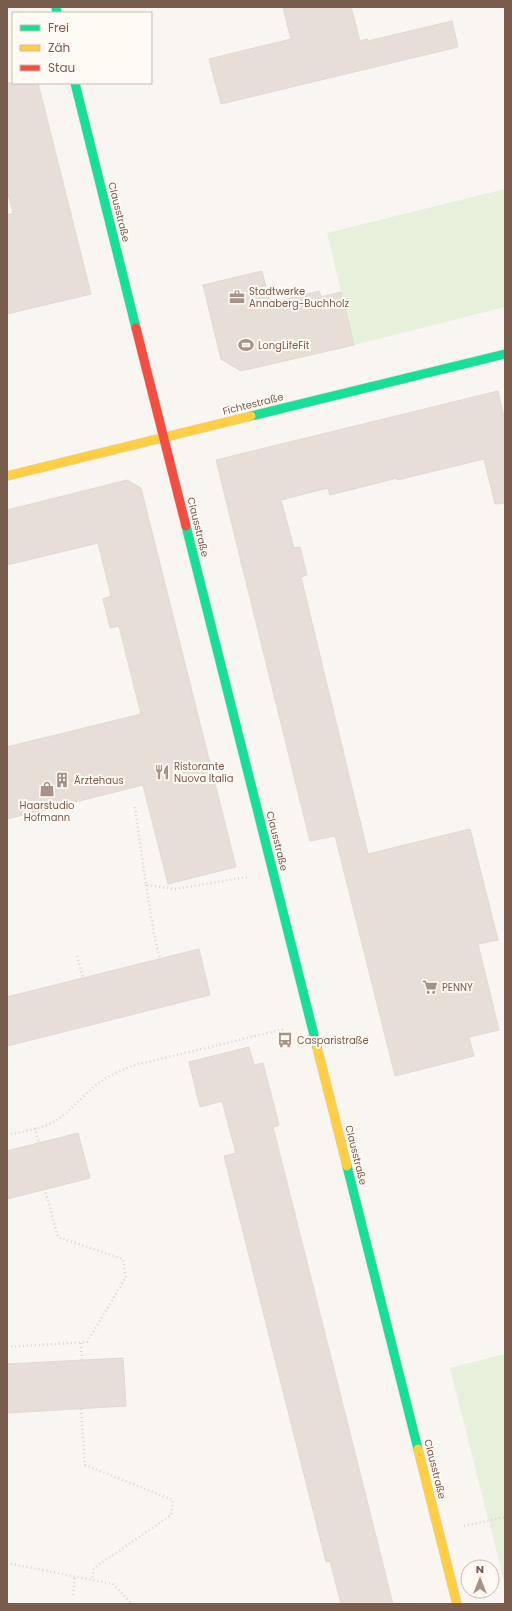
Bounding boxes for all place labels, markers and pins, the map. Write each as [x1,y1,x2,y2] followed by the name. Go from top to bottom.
[249,284,350,311] place label: Stadtwerke Annaberg-Buchholz
[228,288,246,306] office icon: Stadtwerke Annaberg-Buchholz
[237,336,255,354] sports icon: LongLifeFit
[258,338,310,353] place label: LongLifeFit
[174,759,233,786] place label: Ristorante Nuova Italia
[153,763,171,781] restaurant icon: Ristorante Nuova Italia
[53,771,71,789] building icon: Ärztehaus
[74,773,124,788] place label: Ärztehaus
[38,780,56,798] shop icon: Haarstudio Hofmann
[19,798,75,825] place label: Haarstudio Hofmann
[421,978,439,996] supermarket icon: PENNY
[442,980,473,995] place label: PENNY
[276,1031,294,1049] bus stop icon: Casparistraße
[297,1033,369,1048] place label: Casparistraße

